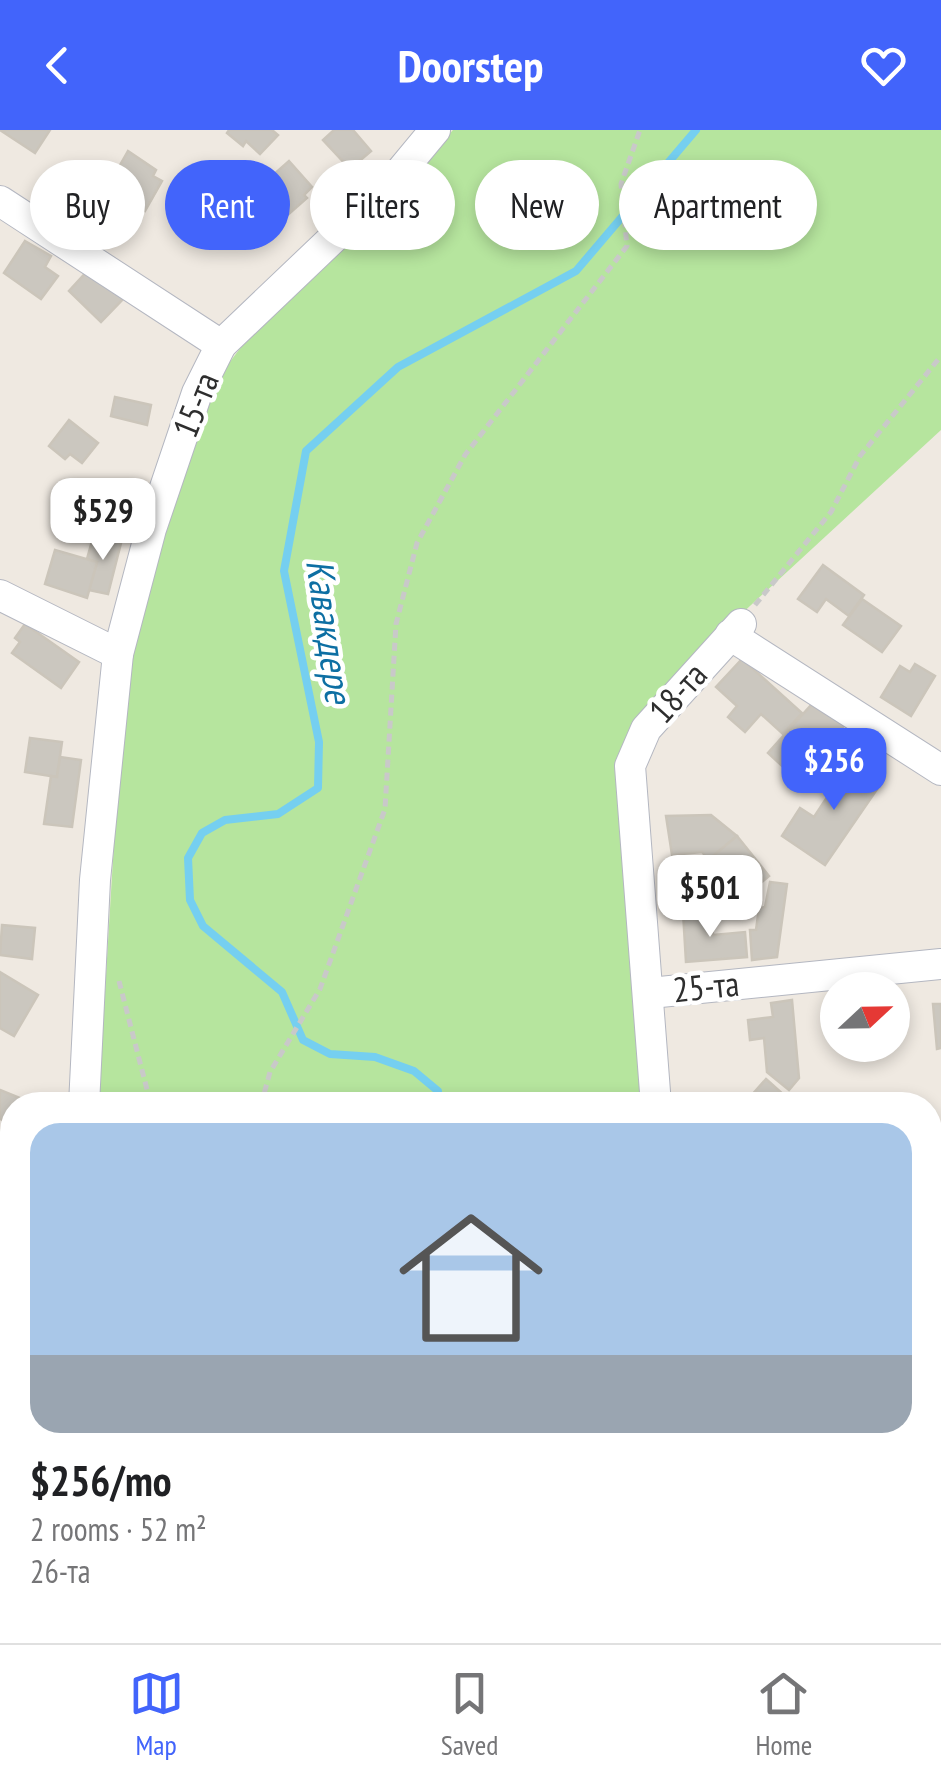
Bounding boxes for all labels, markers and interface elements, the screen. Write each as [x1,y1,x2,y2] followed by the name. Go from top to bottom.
[398,36,543,94] text: Doorstep
[30,38,85,93] icon: back
[856,38,911,93] icon: heart
[30,160,145,250] chip: Buy
[165,160,290,250] chip: Rent
[310,160,455,250] chip: Filters
[475,160,599,250] chip: New
[619,160,817,250] chip: Apartment
[161,365,229,444] street label: 15-та
[44,478,162,563] pin: $529
[72,489,134,531] text: $529
[296,556,365,708] water label: Кавакдере
[638,652,717,732] street label: 18-та
[775,728,893,813] pin: $256
[803,739,865,781] text: $256
[651,855,769,940] pin: $501
[679,866,741,908] text: $501
[671,960,741,1012] street label: 25-та
[820,972,910,1062] north arrow
[820,972,910,1062] map controls
[381,1188,561,1368] icon: home
[30,1453,172,1508] text: $256/mo
[30,1508,207,1550] text: 2 rooms · 52 m²
[30,1550,91,1592] text: 26-та
[129,1666,184,1763] tab: Map
[441,1666,498,1763] tab: Saved
[756,1666,812,1763] tab: Home

